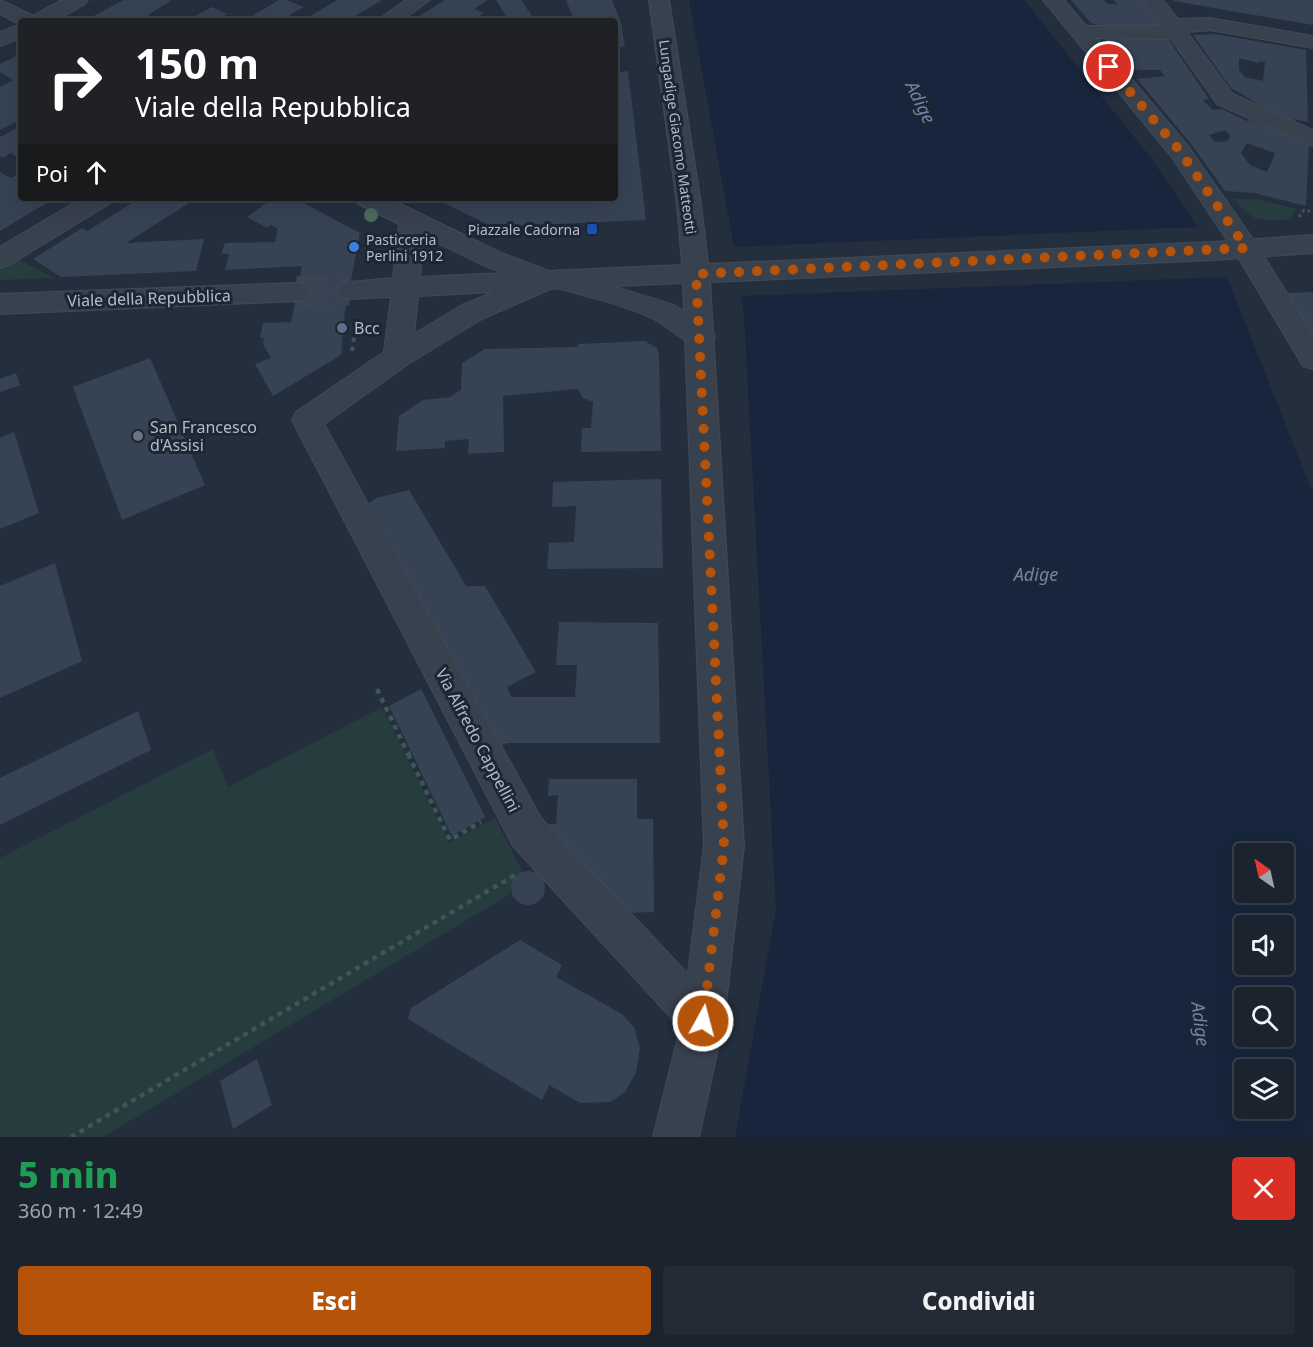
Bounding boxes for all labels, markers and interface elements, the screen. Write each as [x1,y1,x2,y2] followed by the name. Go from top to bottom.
[135,34,259,91] text: 150 m
[655,39,701,235] street label: Lungadige Giacomo Matteotti
[1083,41,1134,92] pin
[36,42,114,120] icon: right
[1092,50,1125,83] icon: arrive
[900,75,942,127] water label: Adige
[135,88,411,125] text: Viale della Repubblica
[80,156,113,189] icon: ahead
[36,158,68,188] text: Poi
[468,220,580,239] place label: Piazzale Cadorna
[585,222,599,236] marker: Piazzale Cadorna
[366,230,443,265] place label: Pasticceria Perlini 1912
[347,240,361,254] marker: Pasticceria Perlini 1912
[67,284,231,312] street label: Viale della Repubblica
[354,317,380,339] place label: Bcc
[335,321,349,335] marker: Bcc
[150,416,257,456] place label: San Francesco d'Assisi
[131,429,145,443] marker: San Francesco d'Assisi
[1012,562,1058,586] water label: Adige
[431,664,525,816] street label: Via Alfredo Cappellini
[1234,843,1294,903] north arrow
[1234,843,1294,1119] map controls
[1234,915,1294,975] button: sound
[1234,987,1294,1047] button: search
[671,989,735,1053] position arrow
[1186,998,1216,1048] water label: Adige
[1234,1059,1294,1119] button: layers
[18,1150,119,1199] text: 5 min
[1232,1157,1295,1220] button: close
[18,1197,143,1224] text: 360 m · 12:49
[18,1266,651,1335] button: Esci
[663,1266,1295,1335] button: Condividi

